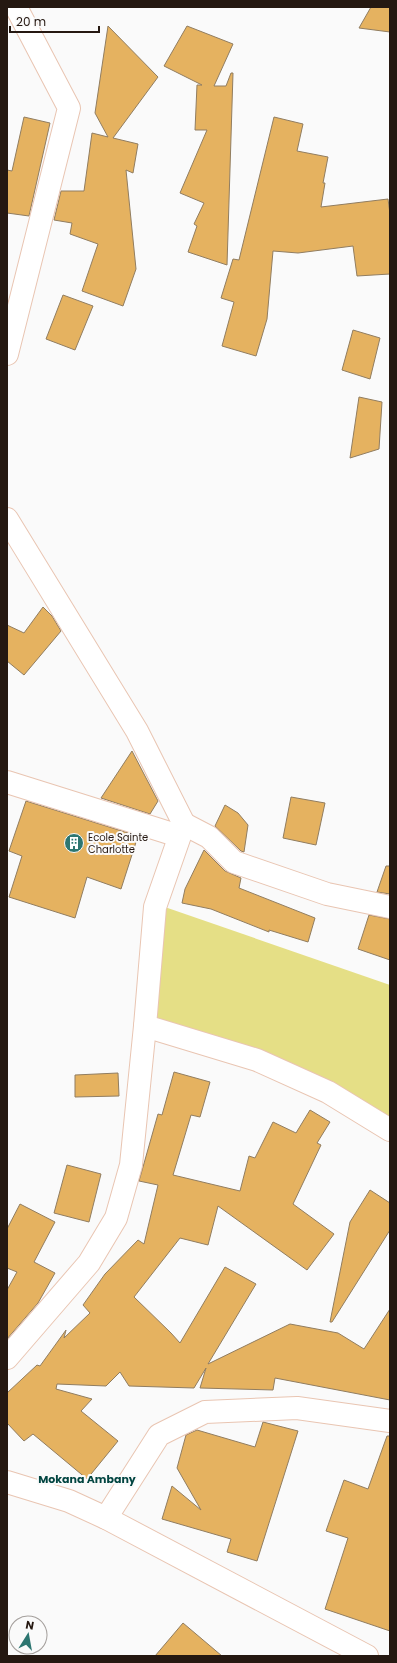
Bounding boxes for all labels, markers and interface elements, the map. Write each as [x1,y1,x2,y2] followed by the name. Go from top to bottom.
[10,8,99,34] scale bar
[16,13,46,30] text: 20 m
[88,830,148,857] place label: Ecole Sainte Charlotte
[63,832,85,854] building icon: Ecole Sainte Charlotte
[38,1471,136,1487] district label: Mokana Ambany
[8,1615,48,1655] north arrow
[24,1617,35,1634] text: N

